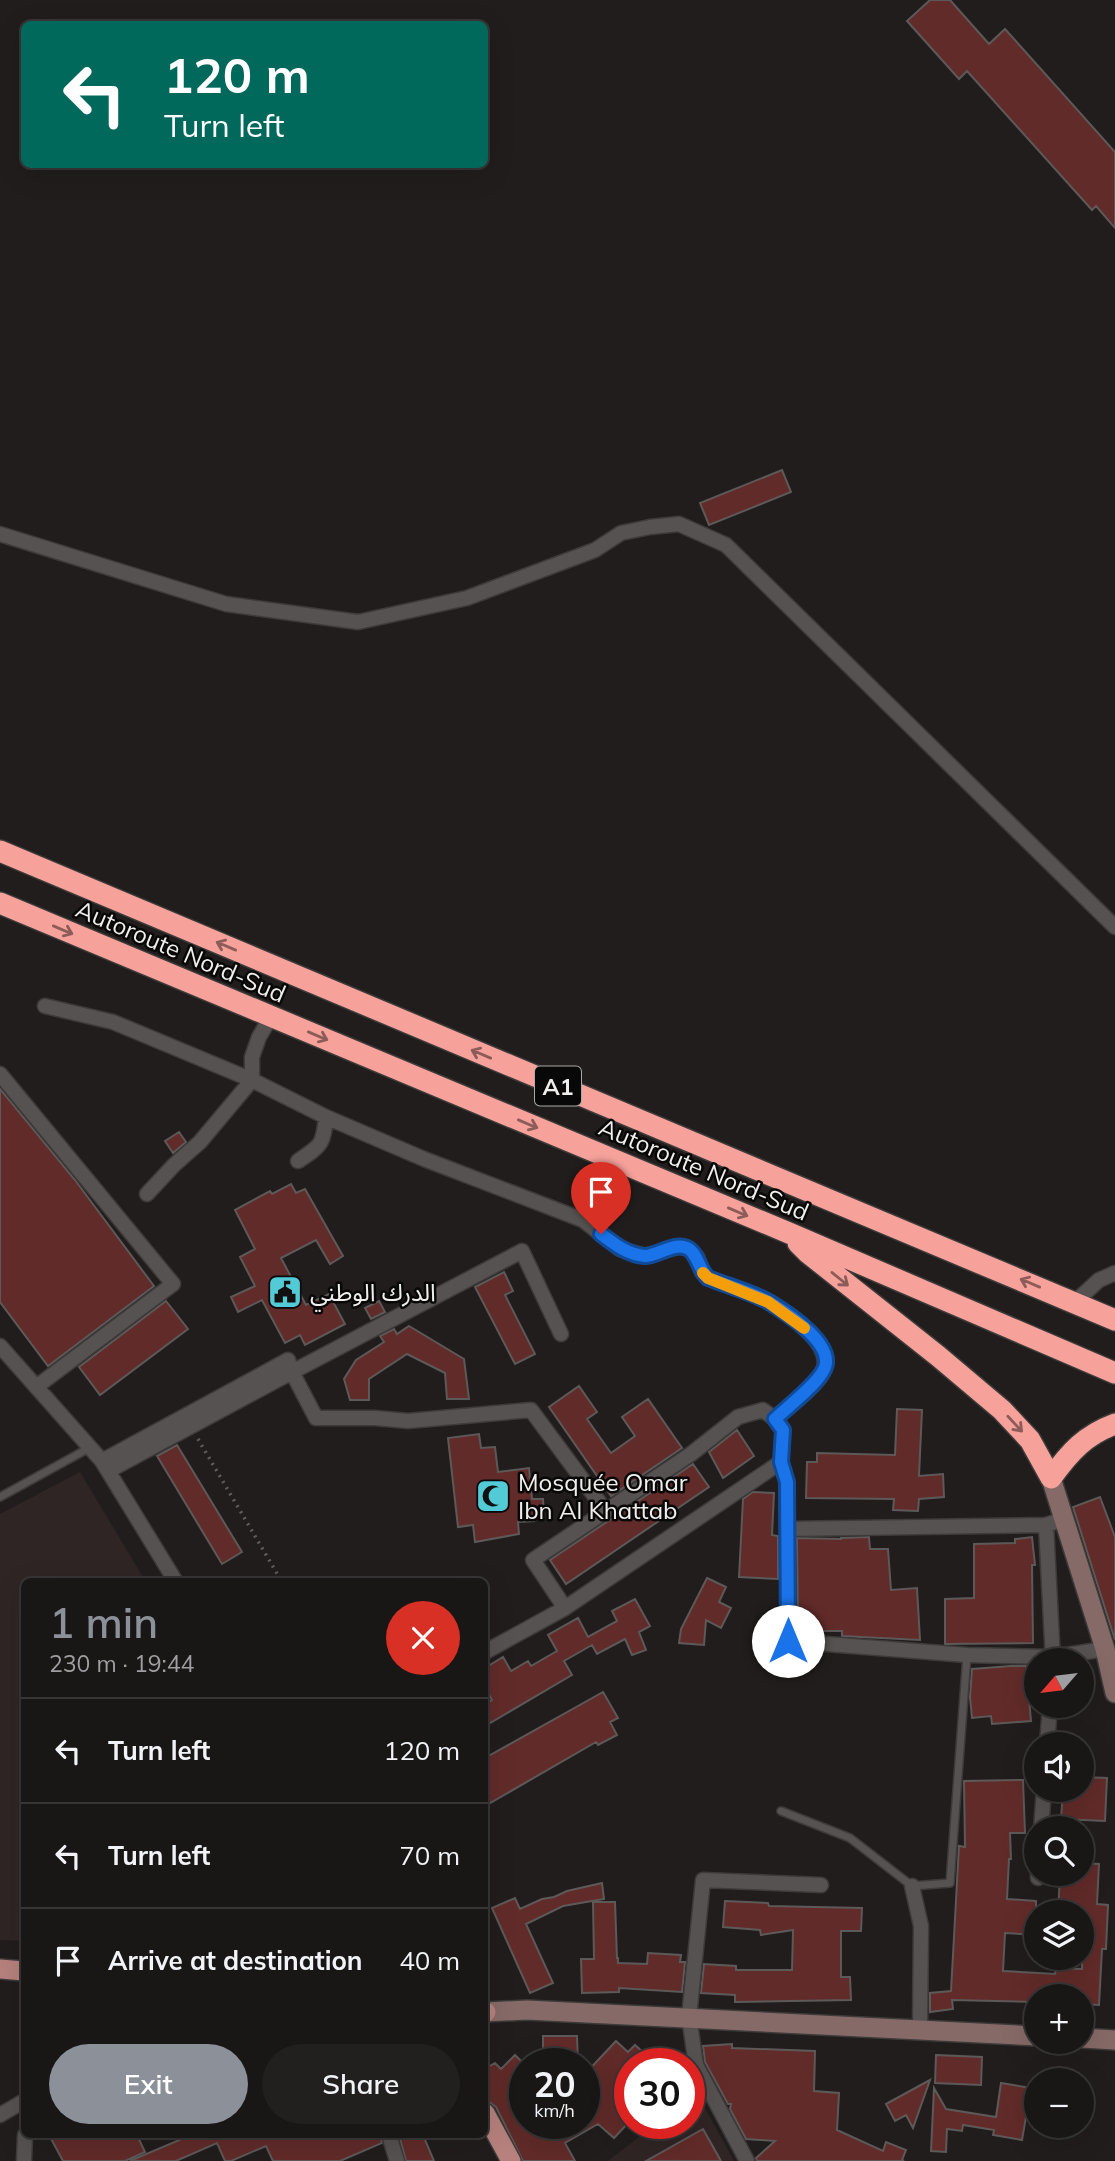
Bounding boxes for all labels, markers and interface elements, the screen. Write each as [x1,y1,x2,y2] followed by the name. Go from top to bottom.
[164,44,310,105] text: 120 m
[49,49,140,140] icon: left
[164,105,284,145] text: Turn left
[72,893,290,1009] street label: Autoroute Nord-Sud
[52,924,73,937] one-way arrow
[216,939,238,952] one-way arrow
[307,1031,328,1044] one-way arrow
[471,1046,492,1059] one-way arrow
[535,1066,581,1106] road number: A1
[595,1111,813,1227] street label: Autoroute Nord-Sud
[517,1118,538,1131] one-way arrow
[571,1162,631,1234] pin
[582,1173,620,1211] icon: arrive
[727,1206,748,1219] one-way arrow
[831,1271,849,1287] one-way arrow
[266,1273,304,1311] public building icon: الدرك الوطني
[1020,1276,1041,1289] one-way arrow
[310,1277,436,1312] place label: الدرك الوطني
[1007,1415,1024,1432] one-way arrow
[518,1467,688,1525] place label: Mosquée Omar Ibn Al Khattab
[474,1477,512,1515] mosque icon: Mosquée Omar Ibn Al Khattab
[49,1596,158,1649] text: 1 min
[386,1601,460,1675] button: close
[751,1604,825,1678] position arrow
[1024,1648,1094,1718] north arrow
[1024,1648,1094,2138] map controls
[49,1649,194,1678] text: 230 m · 19:44
[49,1732,87,1770] icon: left
[1024,1732,1094,1802] button: sound
[108,1734,210,1767] text: Turn left
[384,1734,460,1767] text: 120 m
[1024,1816,1094,1886] button: search
[49,1837,87,1875] icon: left
[108,1839,210,1872] text: Turn left
[399,1839,460,1872] text: 70 m
[1024,1900,1094,1970] button: layers
[49,1942,87,1980] icon: arrive
[108,1944,363,1977] text: Arrive at destination
[399,1944,460,1977] text: 40 m
[1024,1984,1094,2054] button: +
[49,2044,248,2124] button: Exit
[262,2044,460,2124] button: Share
[614,2048,705,2139] speed limit sign: 30
[533,2062,576,2106] text: 20
[1024,2068,1094,2138] button: −
[534,2099,575,2122] text: km/h

